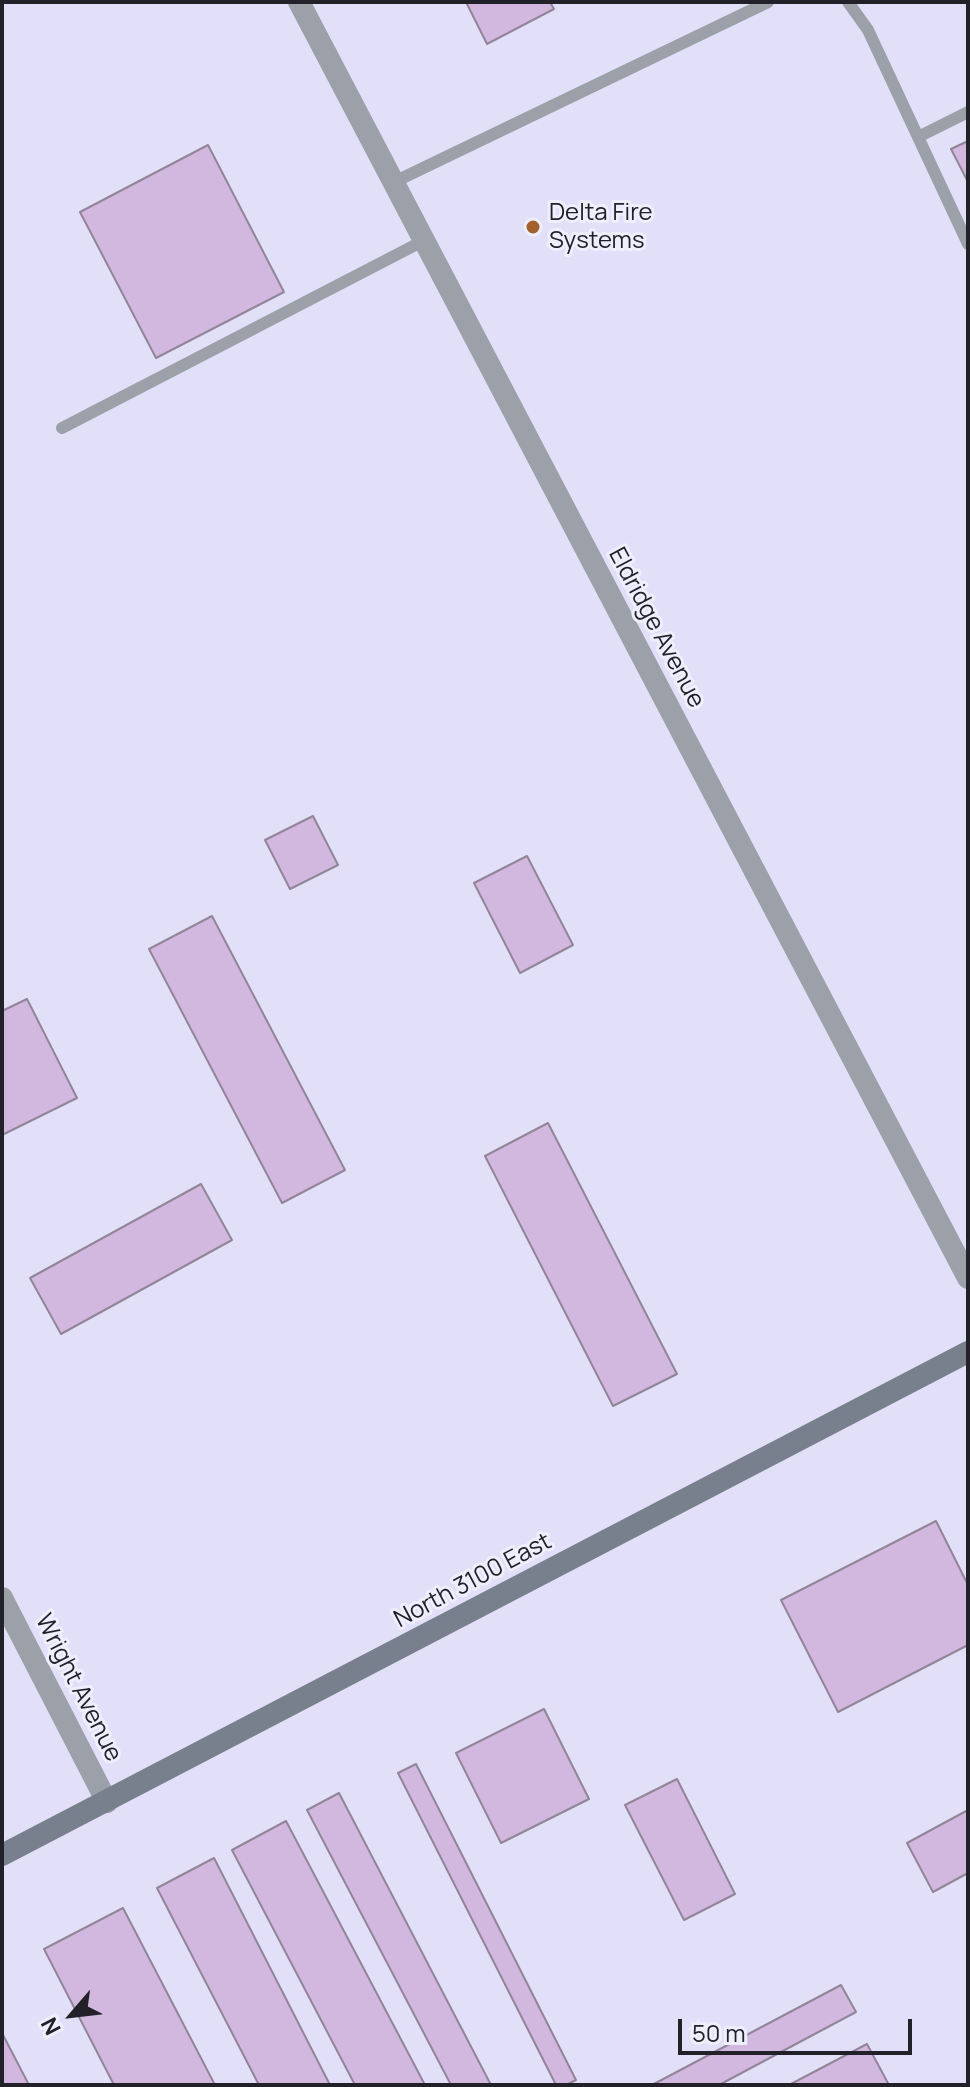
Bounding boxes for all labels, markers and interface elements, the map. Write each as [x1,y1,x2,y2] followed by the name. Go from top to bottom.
[549,199,653,255] place label: Delta Fire Systems
[524,218,542,236] marker: Delta Fire Systems
[602,543,710,713] street label: Eldridge Avenue
[389,1527,557,1635] street label: North 3100 East
[28,1609,128,1767] street label: Wright Avenue
[32,1975,112,2055] north arrow
[682,2003,916,2053] scale bar
[34,2012,68,2040] text: N
[692,2016,746,2049] text: 50 m

